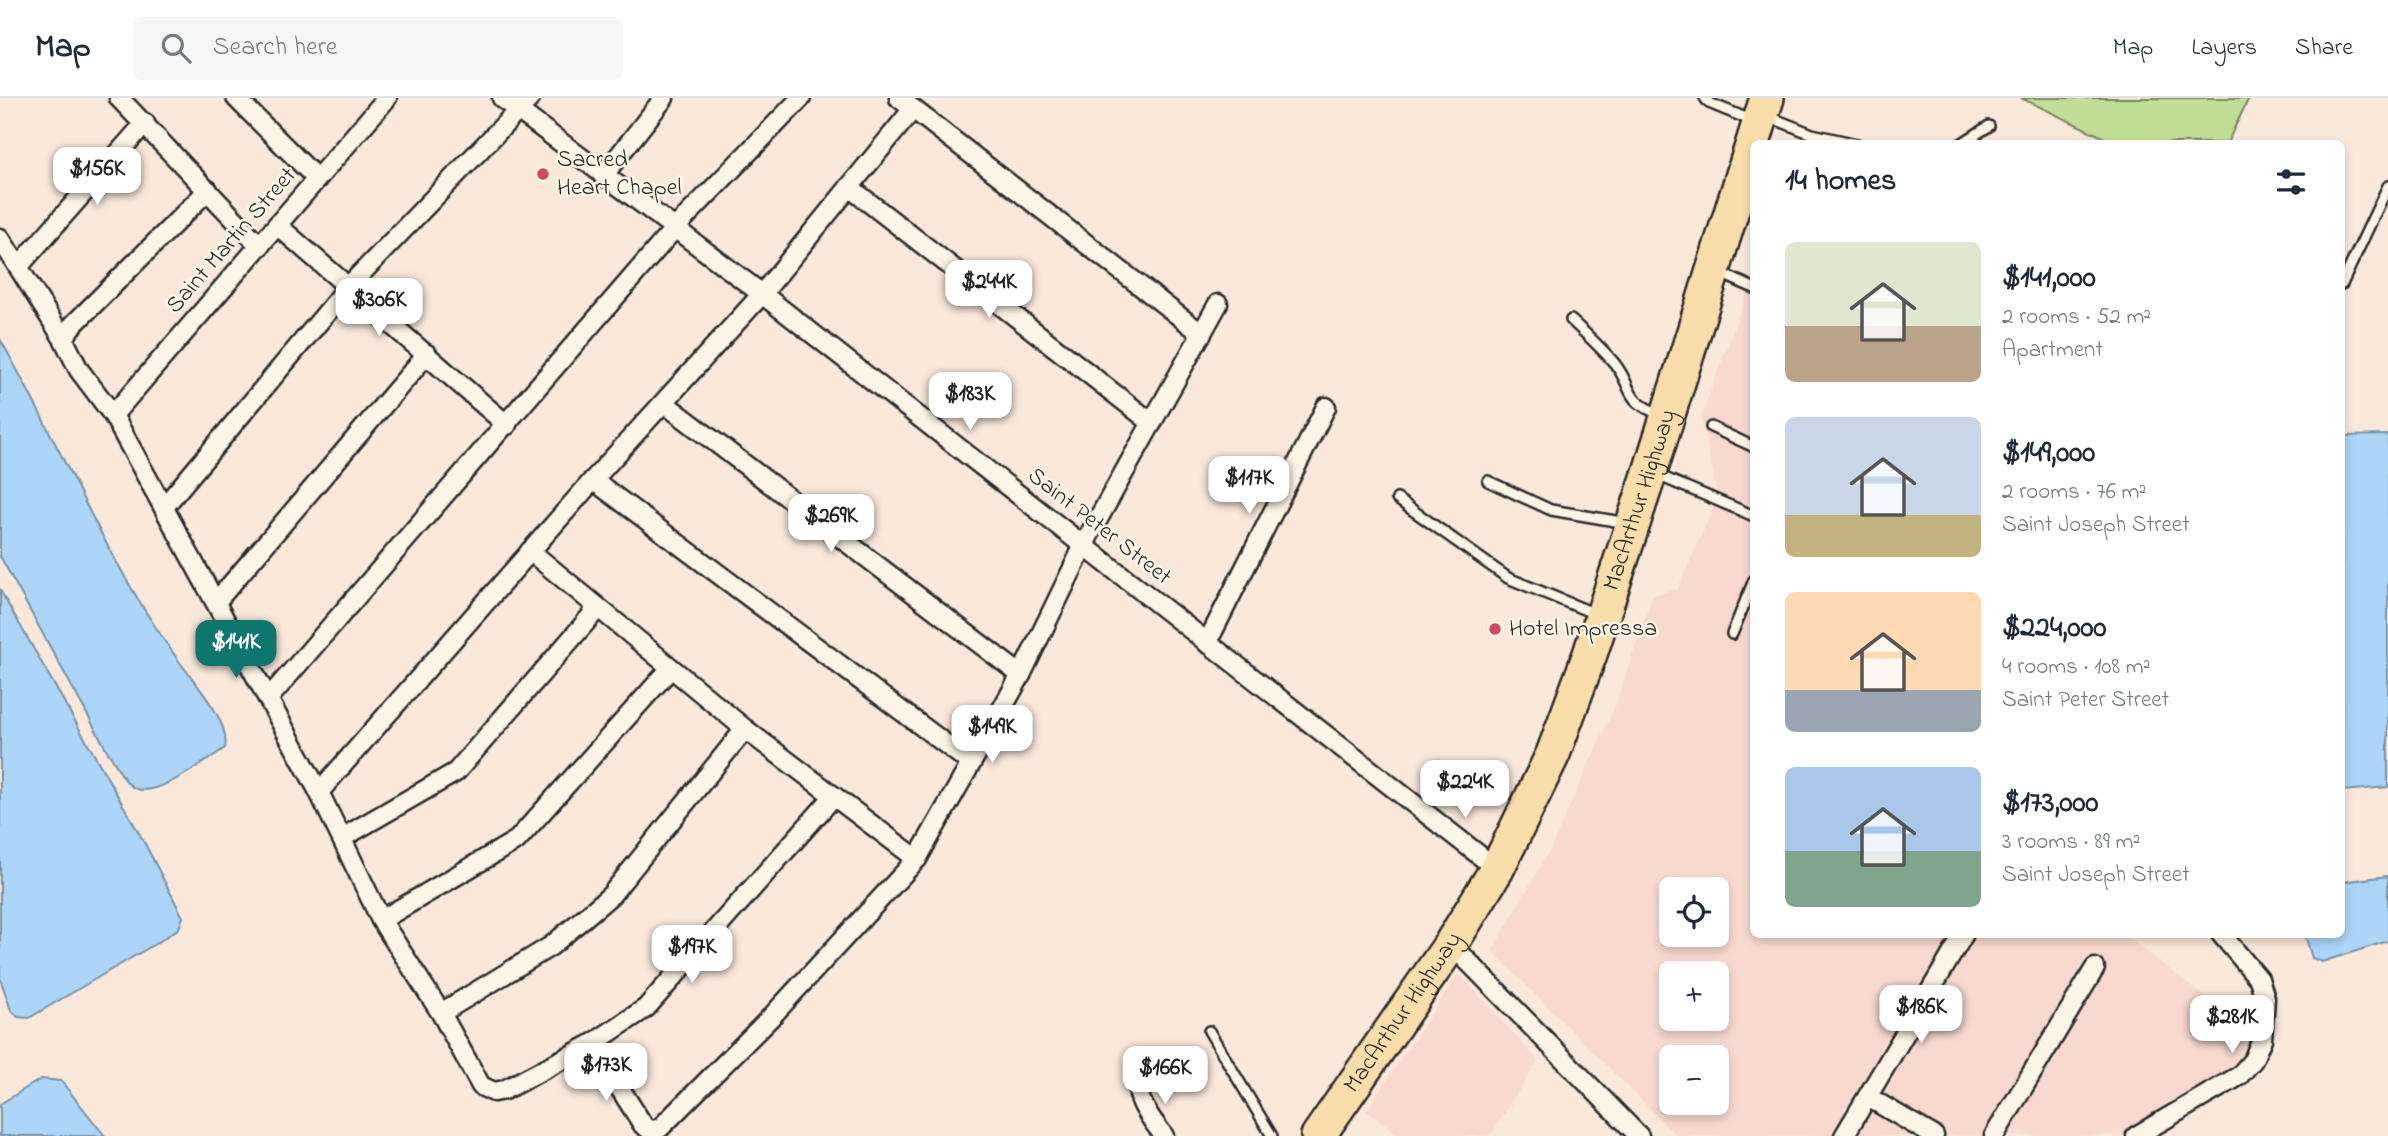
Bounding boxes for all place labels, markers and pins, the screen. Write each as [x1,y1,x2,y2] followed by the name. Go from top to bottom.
[557,143,682,206] place label: Sacred Heart Chapel
[48,148,146,207] pin: $156K
[535,166,551,182] marker: Sacred Heart Chapel
[940,260,1038,320] pin: $244K
[330,278,428,338] pin: $306K
[921,372,1019,432] pin: $183K
[1200,456,1298,516] pin: $117K
[782,494,880,554] pin: $269K
[1509,612,1657,647] place label: Hotel Impressa
[187,620,285,680] pin: $141K
[1487,621,1503,637] marker: Hotel Impressa
[943,706,1041,765] pin: $149K
[1416,760,1514,820] pin: $224K
[643,926,741,985] pin: $197K
[1872,986,1970,1045] pin: $186K
[2183,996,2281,1055] pin: $281K
[557,1044,655,1103] pin: $173K
[1116,1046,1214,1106] pin: $166K

